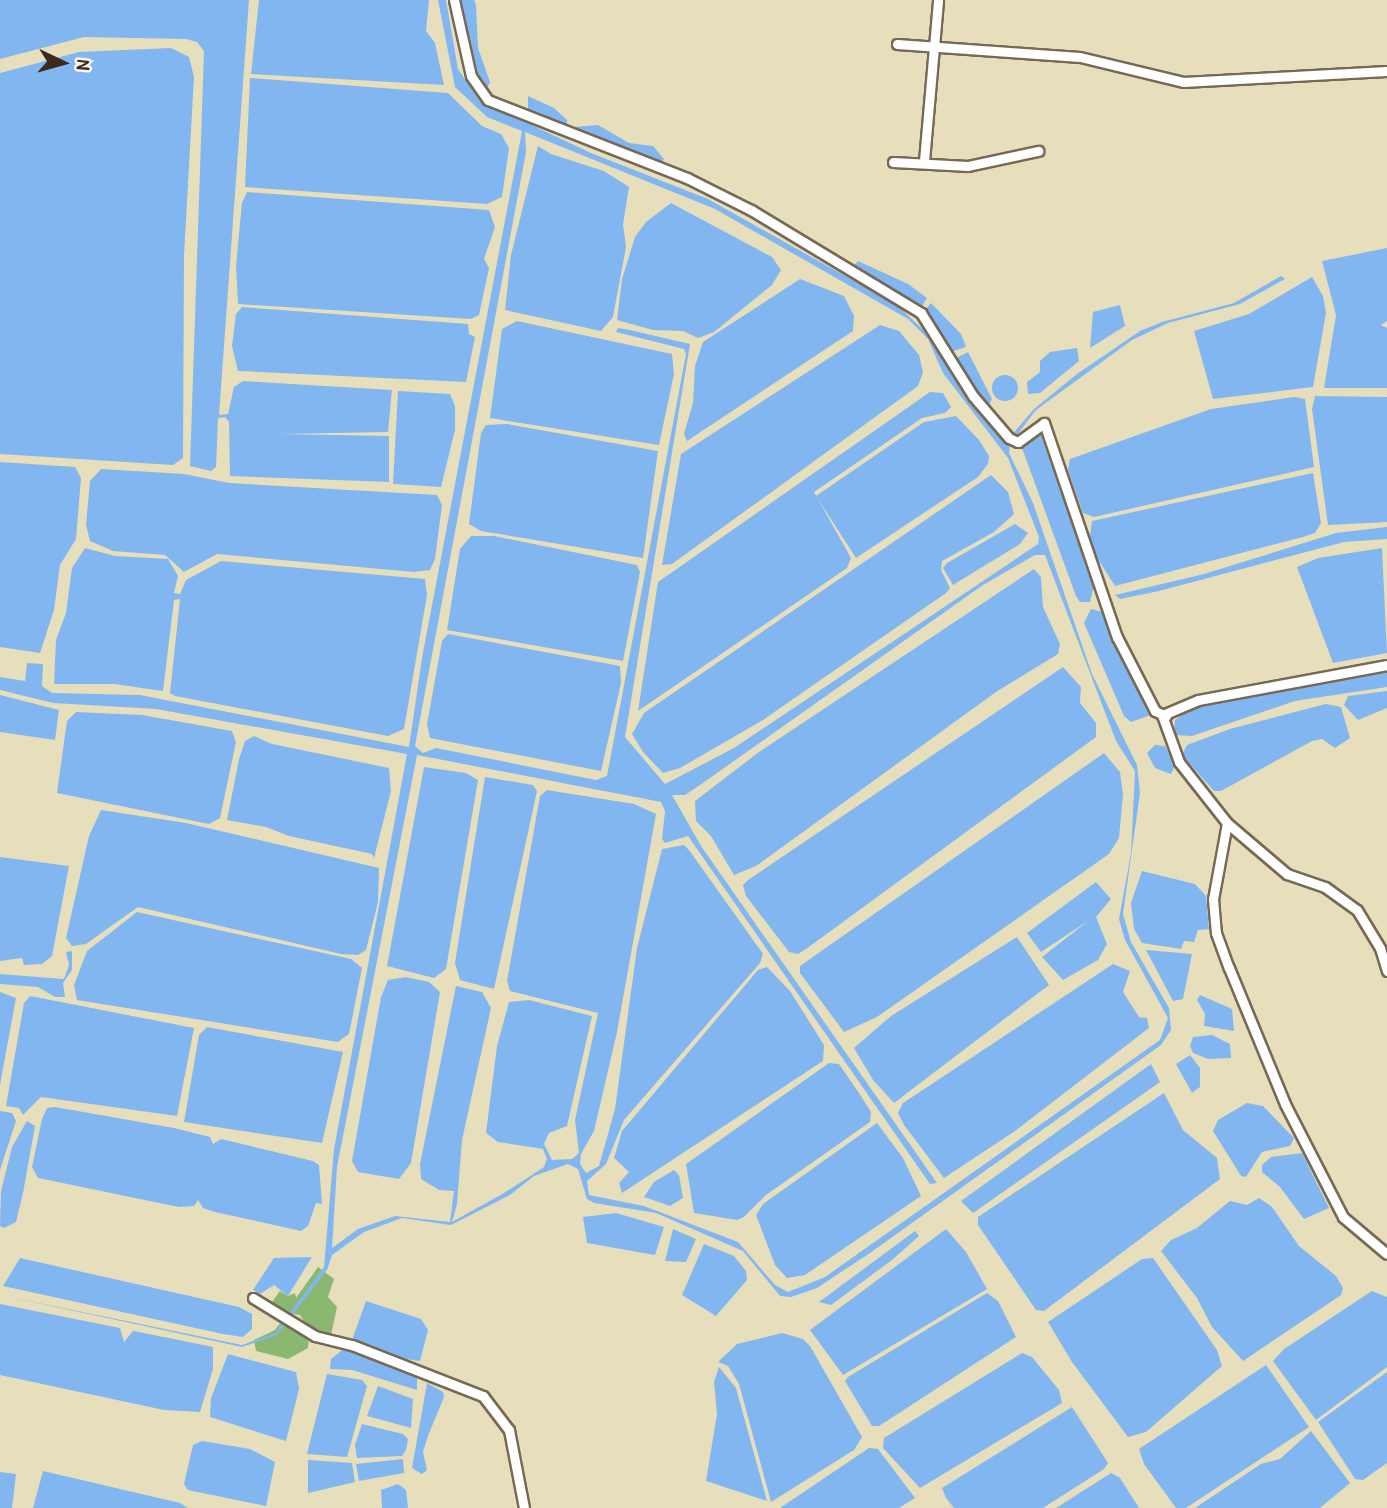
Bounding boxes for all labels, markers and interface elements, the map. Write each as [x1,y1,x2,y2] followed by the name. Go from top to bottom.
[28,28,98,98] north arrow
[71,59,97,71] text: N

